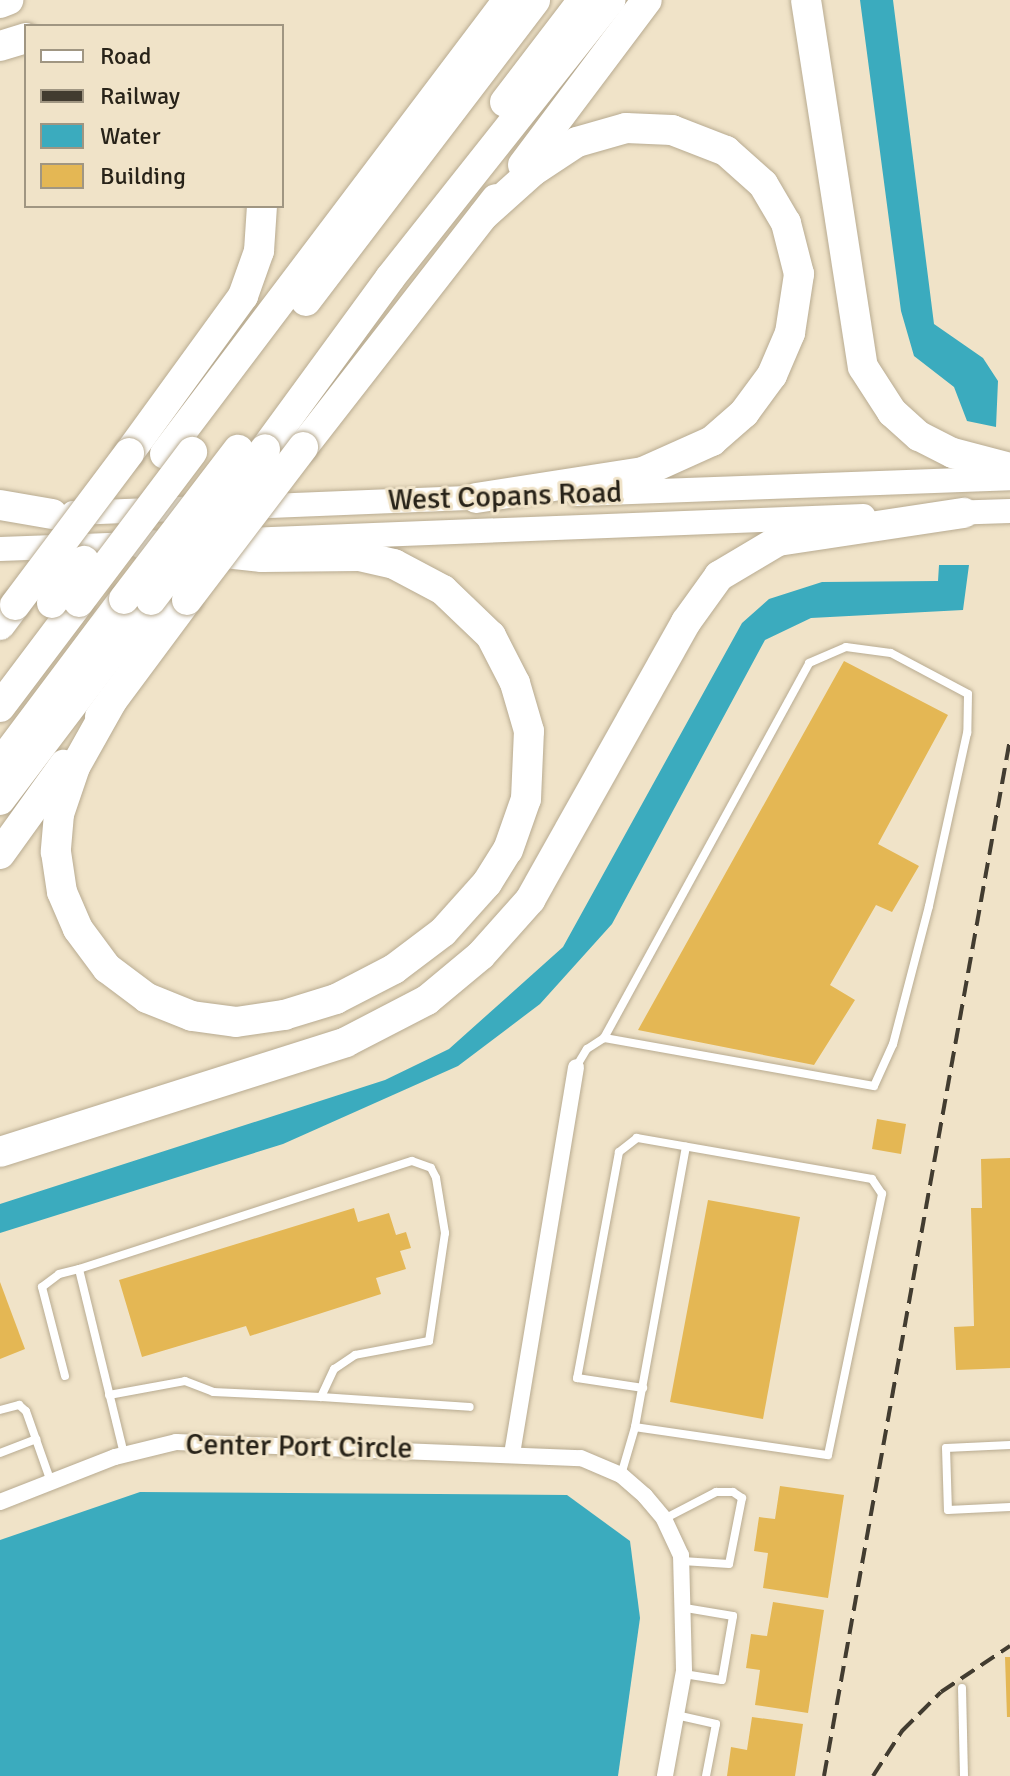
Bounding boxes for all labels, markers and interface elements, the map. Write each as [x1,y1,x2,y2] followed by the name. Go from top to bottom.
[24,24,284,208] legend
[100,41,151,71] text: Road
[100,81,180,111] text: Railway
[100,121,160,151] text: Water
[100,161,186,191] text: Building
[387,475,623,519] street label: West Copans Road
[185,1427,413,1467] street label: Center Port Circle

